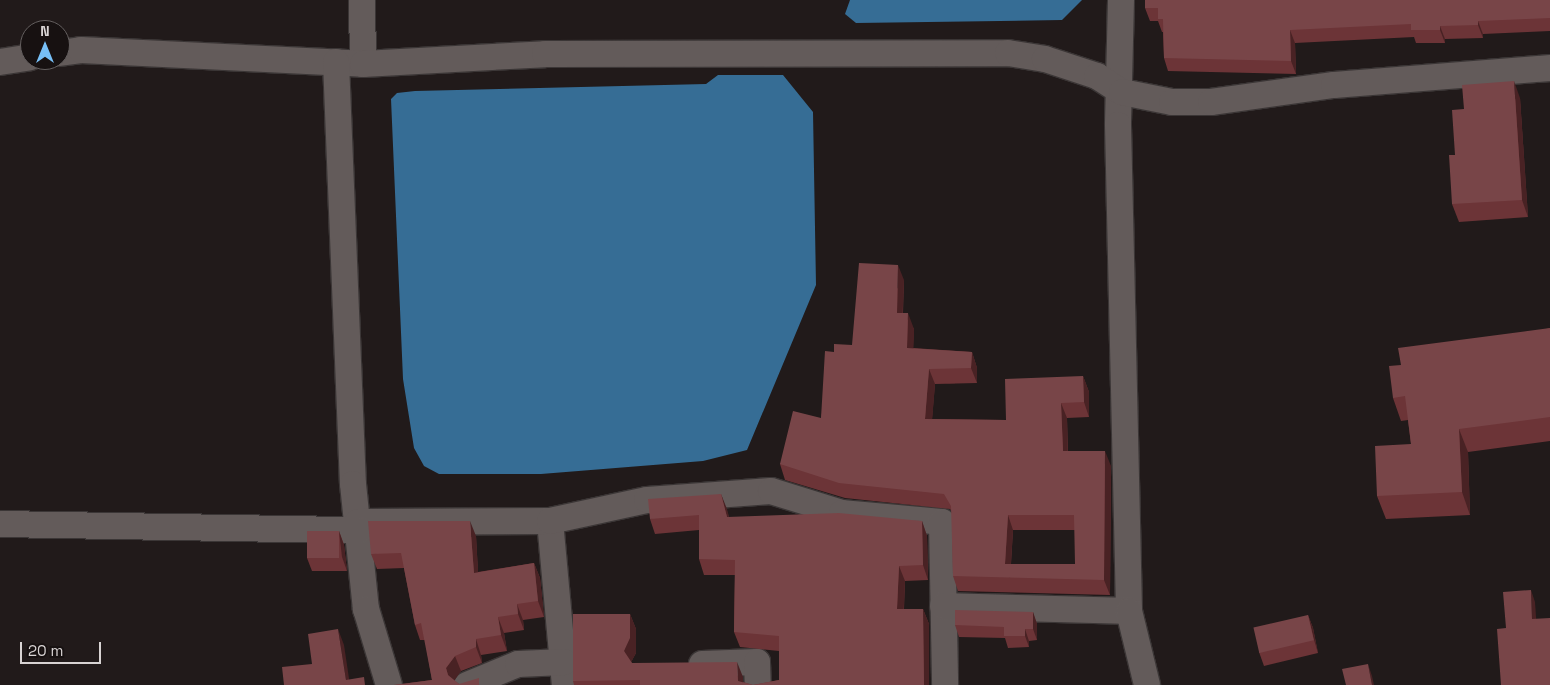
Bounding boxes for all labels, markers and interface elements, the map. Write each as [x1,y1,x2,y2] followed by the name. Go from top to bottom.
[20,20,70,70] north arrow
[40,22,50,40] text: N
[22,632,104,664] scale bar
[28,641,63,660] text: 20 m

